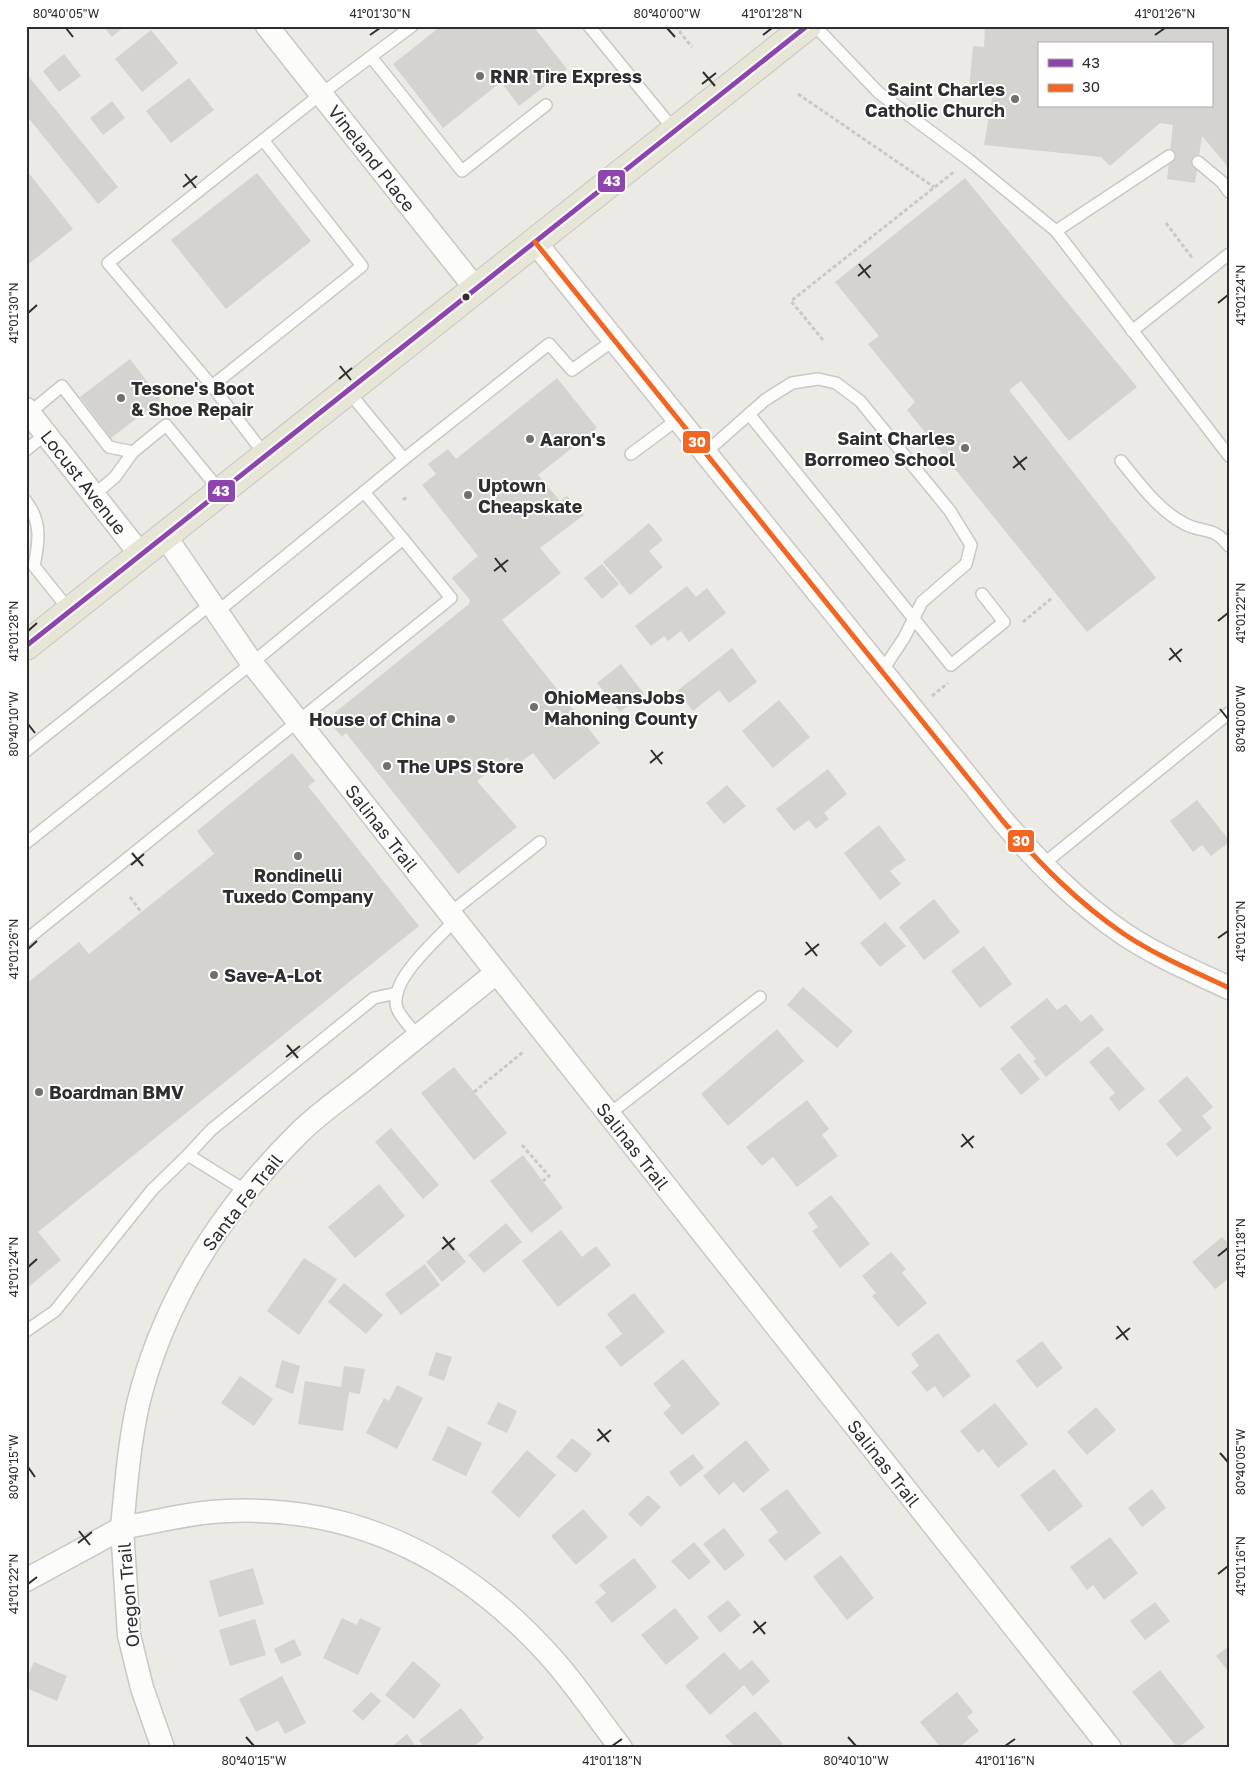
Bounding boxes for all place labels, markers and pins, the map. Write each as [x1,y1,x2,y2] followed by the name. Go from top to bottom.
[490,65,642,87] place label: RNR Tire Express
[474,70,486,82] marker: RNR Tire Express
[865,78,1005,121] place label: Saint Charles Catholic Church
[1009,93,1021,105] marker: Saint Charles Catholic Church
[461,292,471,302] unlabelled marker
[131,377,254,420] place label: Tesone's Boot & Shoe Repair
[115,392,127,404] marker: Tesone's Boot & Shoe Repair
[804,427,955,470] place label: Saint Charles Borromeo School
[540,428,606,450] place label: Aaron's
[524,433,536,445] marker: Aaron's
[959,442,971,454] marker: Saint Charles Borromeo School
[478,474,583,517] place label: Uptown Cheapskate
[462,489,474,501] marker: Uptown Cheapskate
[544,686,698,729] place label: OhioMeansJobs Mahoning County
[528,701,540,713] marker: OhioMeansJobs Mahoning County
[309,708,441,730] place label: House of China
[445,713,457,725] marker: House of China
[397,755,524,777] place label: The UPS Store
[381,760,393,772] marker: The UPS Store
[292,850,304,862] marker: Rondinelli Tuxedo Company
[222,864,374,907] place label: Rondinelli Tuxedo Company
[224,964,322,986] place label: Save-A-Lot
[208,969,220,981] marker: Save-A-Lot
[49,1081,184,1103] place label: Boardman BMV
[33,1086,45,1098] marker: Boardman BMV

